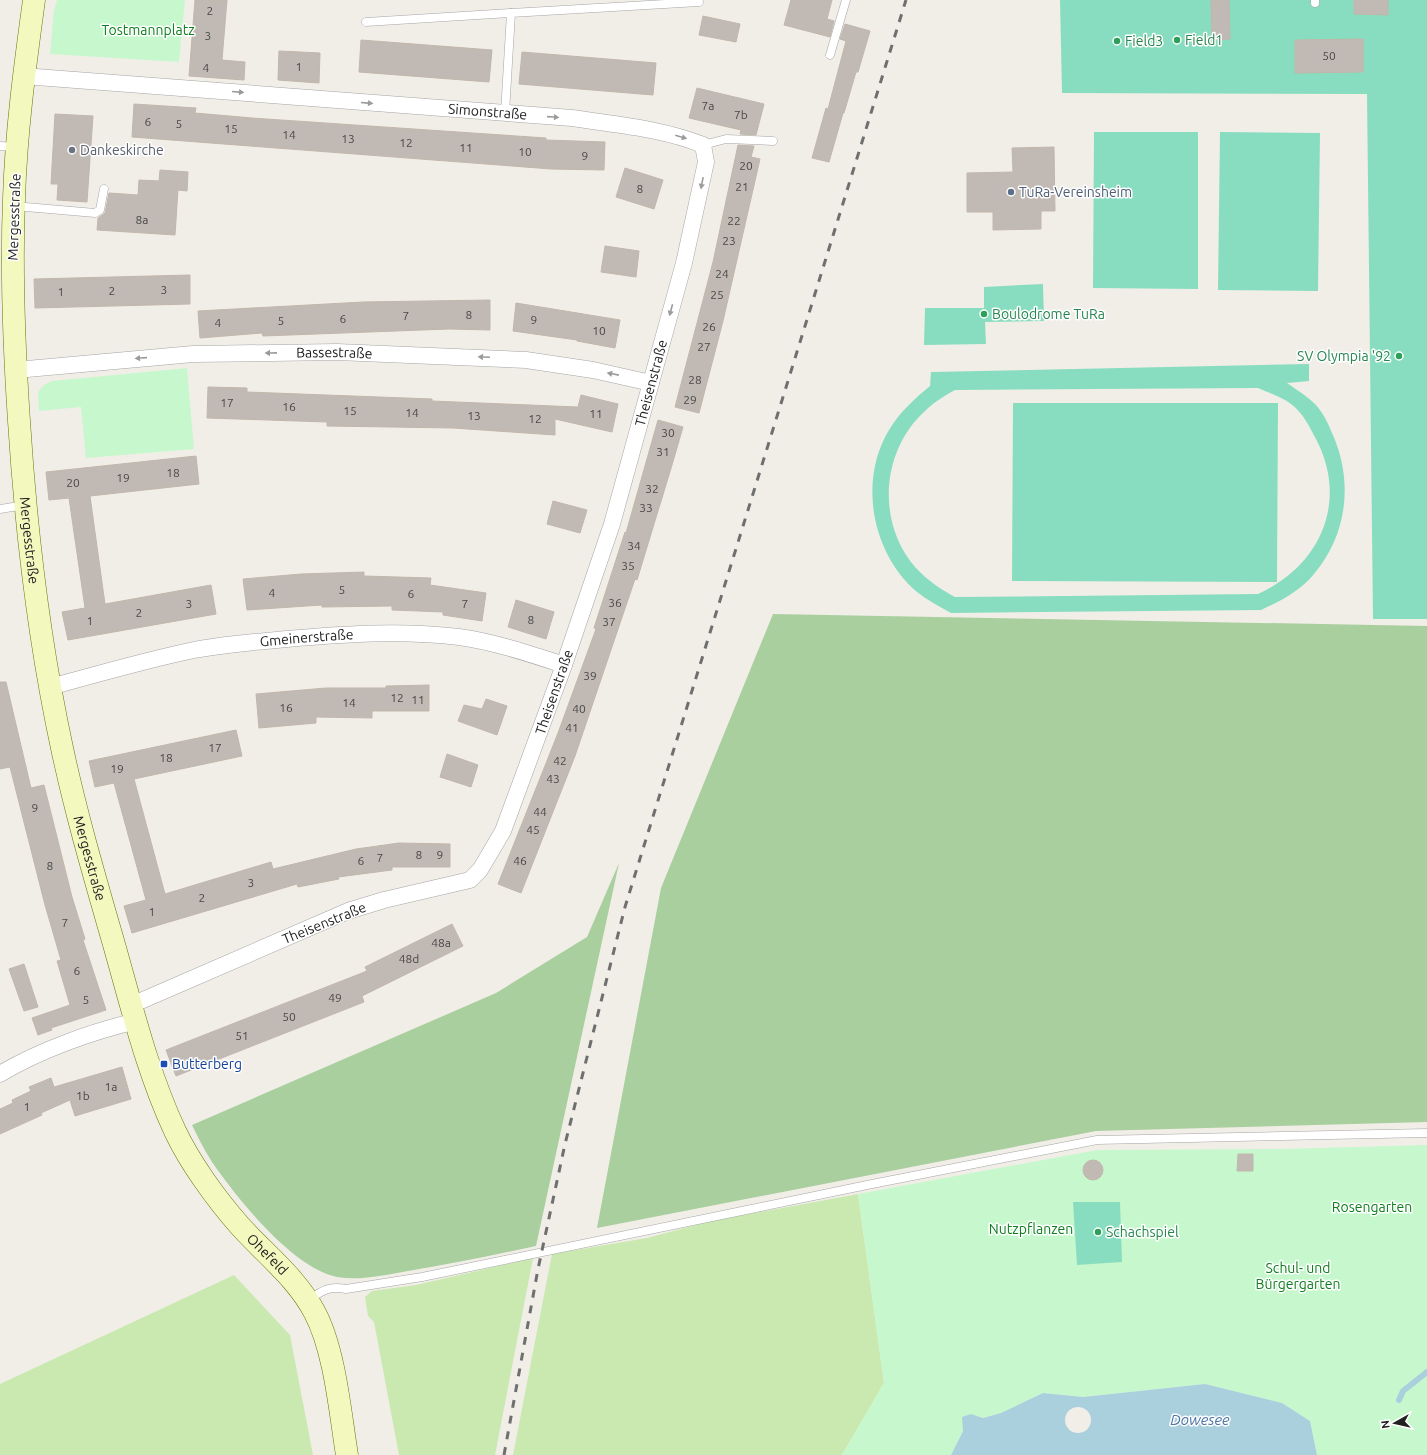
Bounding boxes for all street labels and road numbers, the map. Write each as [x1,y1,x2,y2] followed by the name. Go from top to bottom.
[447,101,528,123] street label: Simonstraße
[4,173,24,261] street label: Mergesstraße
[632,338,670,428] street label: Theisenstraße
[296,344,373,361] street label: Bassestraße
[17,496,42,585] street label: Mergesstraße
[259,626,354,649] street label: Gmeinerstraße
[532,647,576,737] street label: Theisenstraße
[70,814,109,903] street label: Mergesstraße
[280,899,368,947] street label: Theisenstraße
[244,1230,291,1278] street label: Ohefeld

